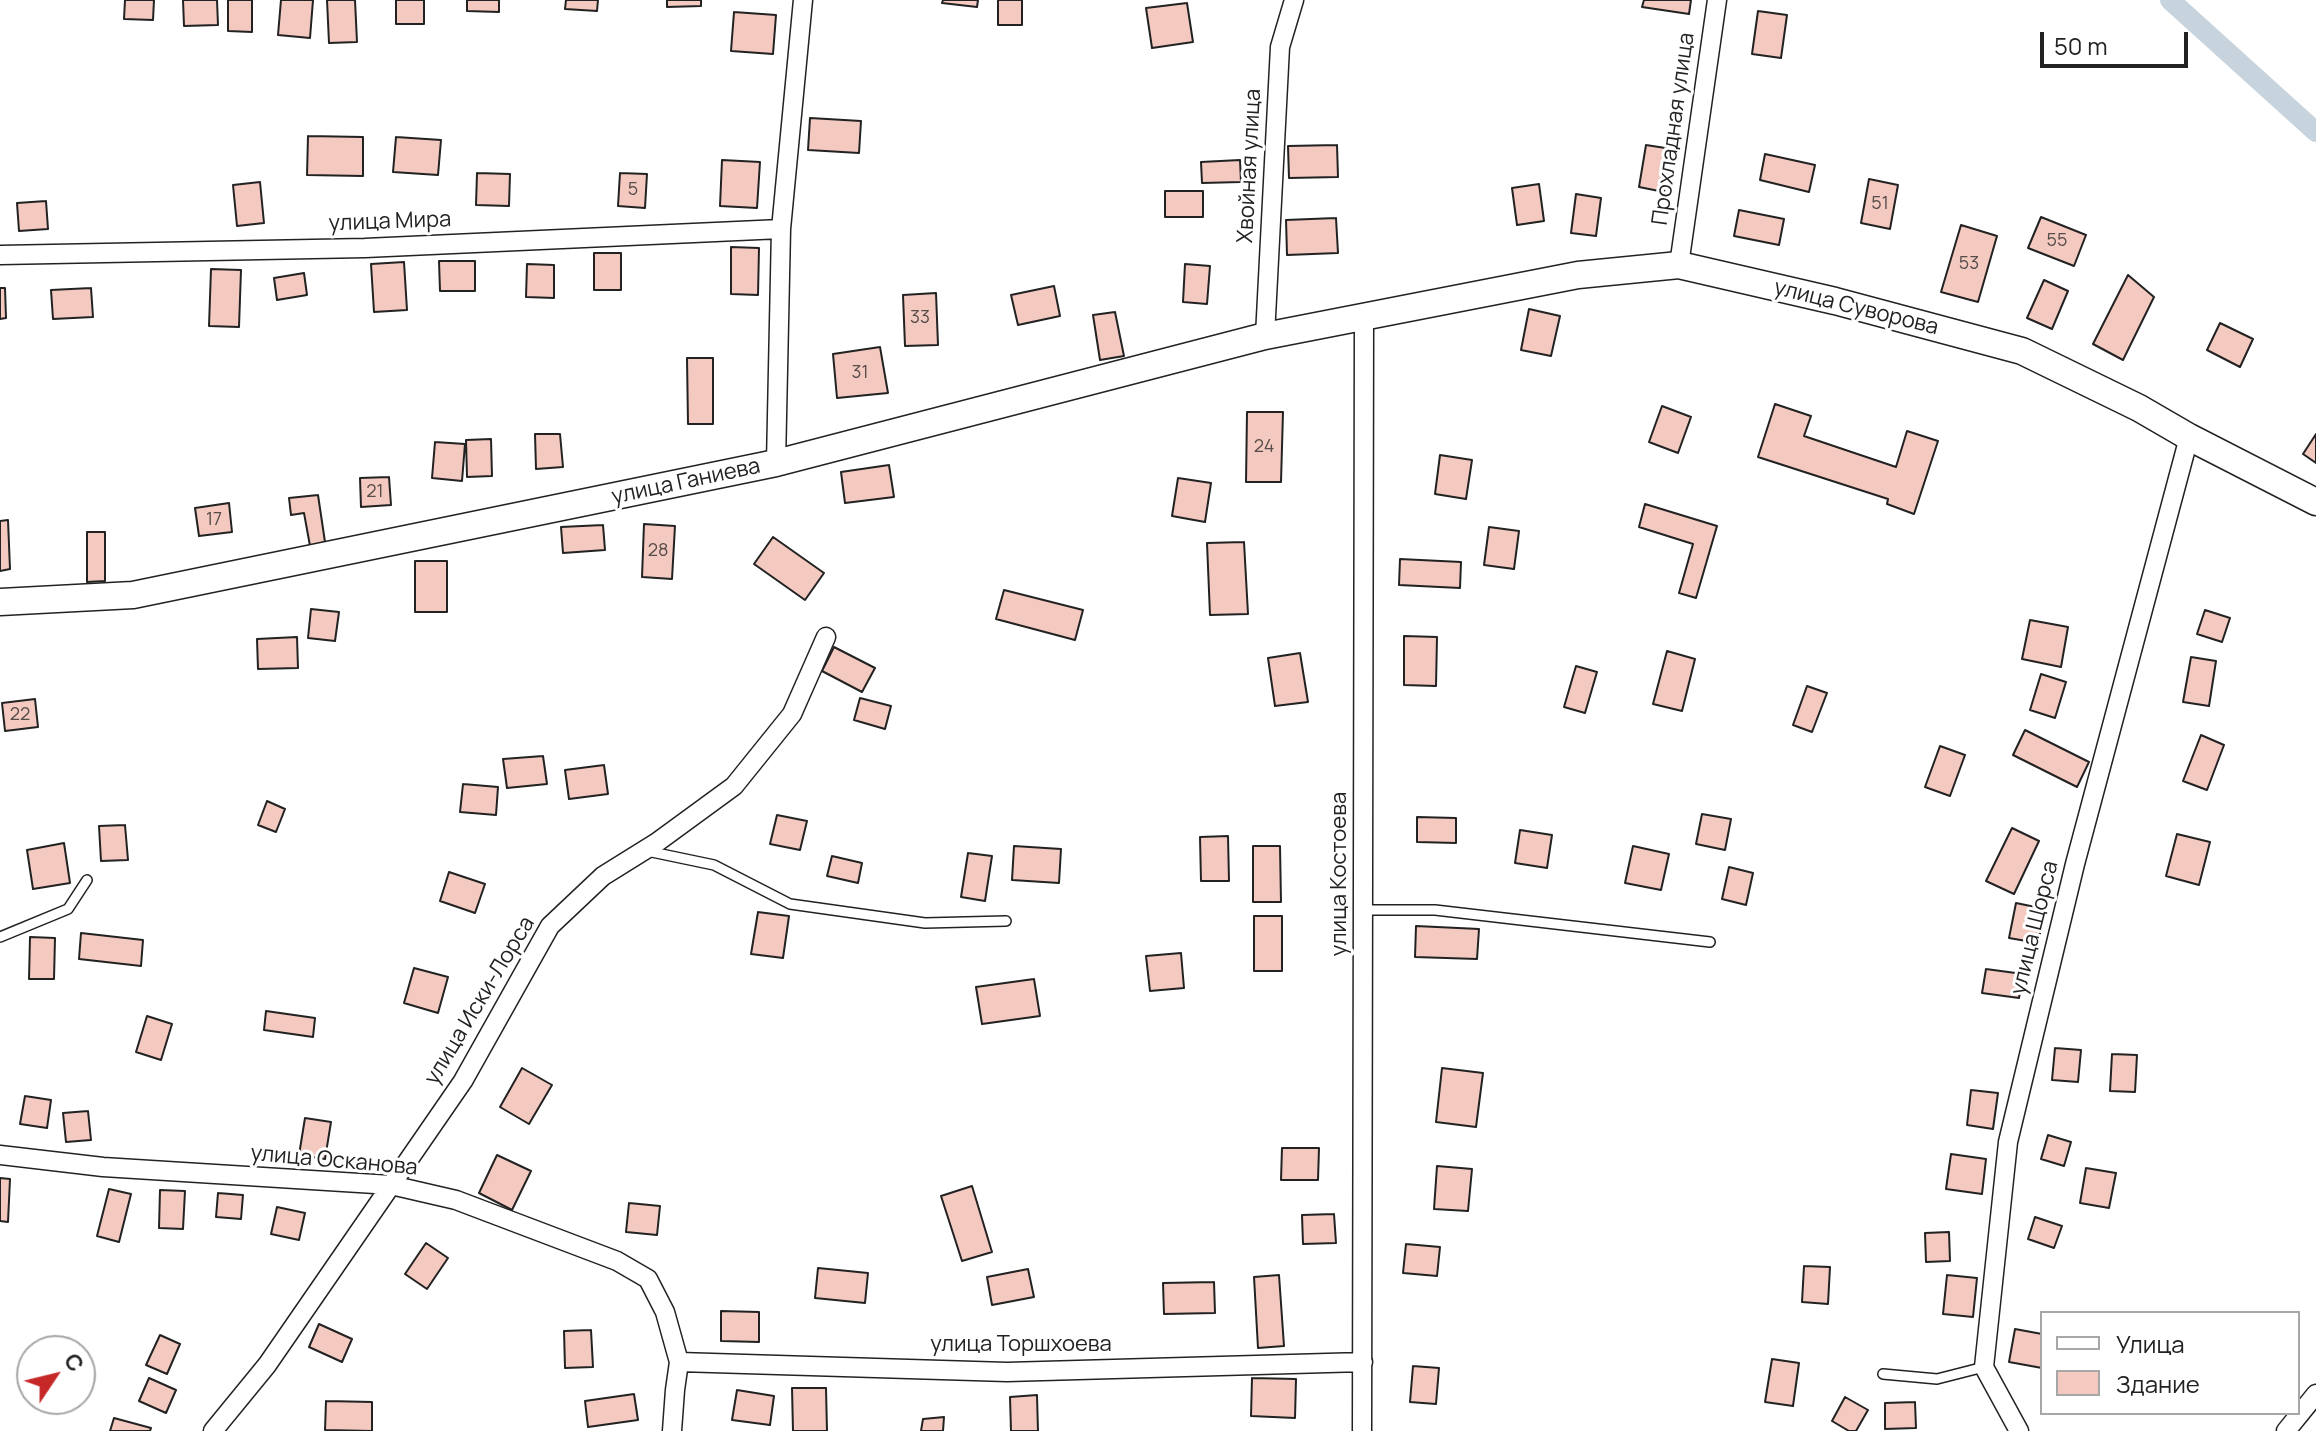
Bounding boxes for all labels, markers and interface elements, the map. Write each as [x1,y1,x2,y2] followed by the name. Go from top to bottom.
[2044,16,2192,66] scale bar
[2054,29,2108,62] text: 50 m
[1647,31,1701,227] street label: Прохладная улица
[1233,88,1267,244] street label: Хвойная улица
[628,179,638,201] house number: 5
[1871,193,1889,215] house number: 51
[328,207,452,237] street label: улица Мира
[2047,230,2067,252] house number: 55
[1959,253,1979,275] house number: 53
[1771,275,1941,341] street label: улица Суворова
[910,307,930,329] house number: 33
[852,362,868,384] house number: 31
[1254,436,1274,458] house number: 24
[609,453,763,511] street label: улица Ганиева
[366,481,384,503] house number: 21
[206,509,222,531] house number: 17
[648,540,668,562] house number: 28
[10,704,30,726] house number: 22
[1327,792,1353,956] street label: улица Костоева
[2006,858,2064,998] street label: улица Щорса
[419,912,541,1090] street label: улица Иски-Лорса
[249,1141,419,1181] street label: улица Осканова
[2040,1311,2300,1415] legend
[2116,1327,2185,1360] text: Улица
[930,1332,1112,1358] street label: улица Торшхоева
[16,1335,96,1415] north arrow
[57,1347,91,1378] text: С
[2116,1367,2200,1400] text: Здание

